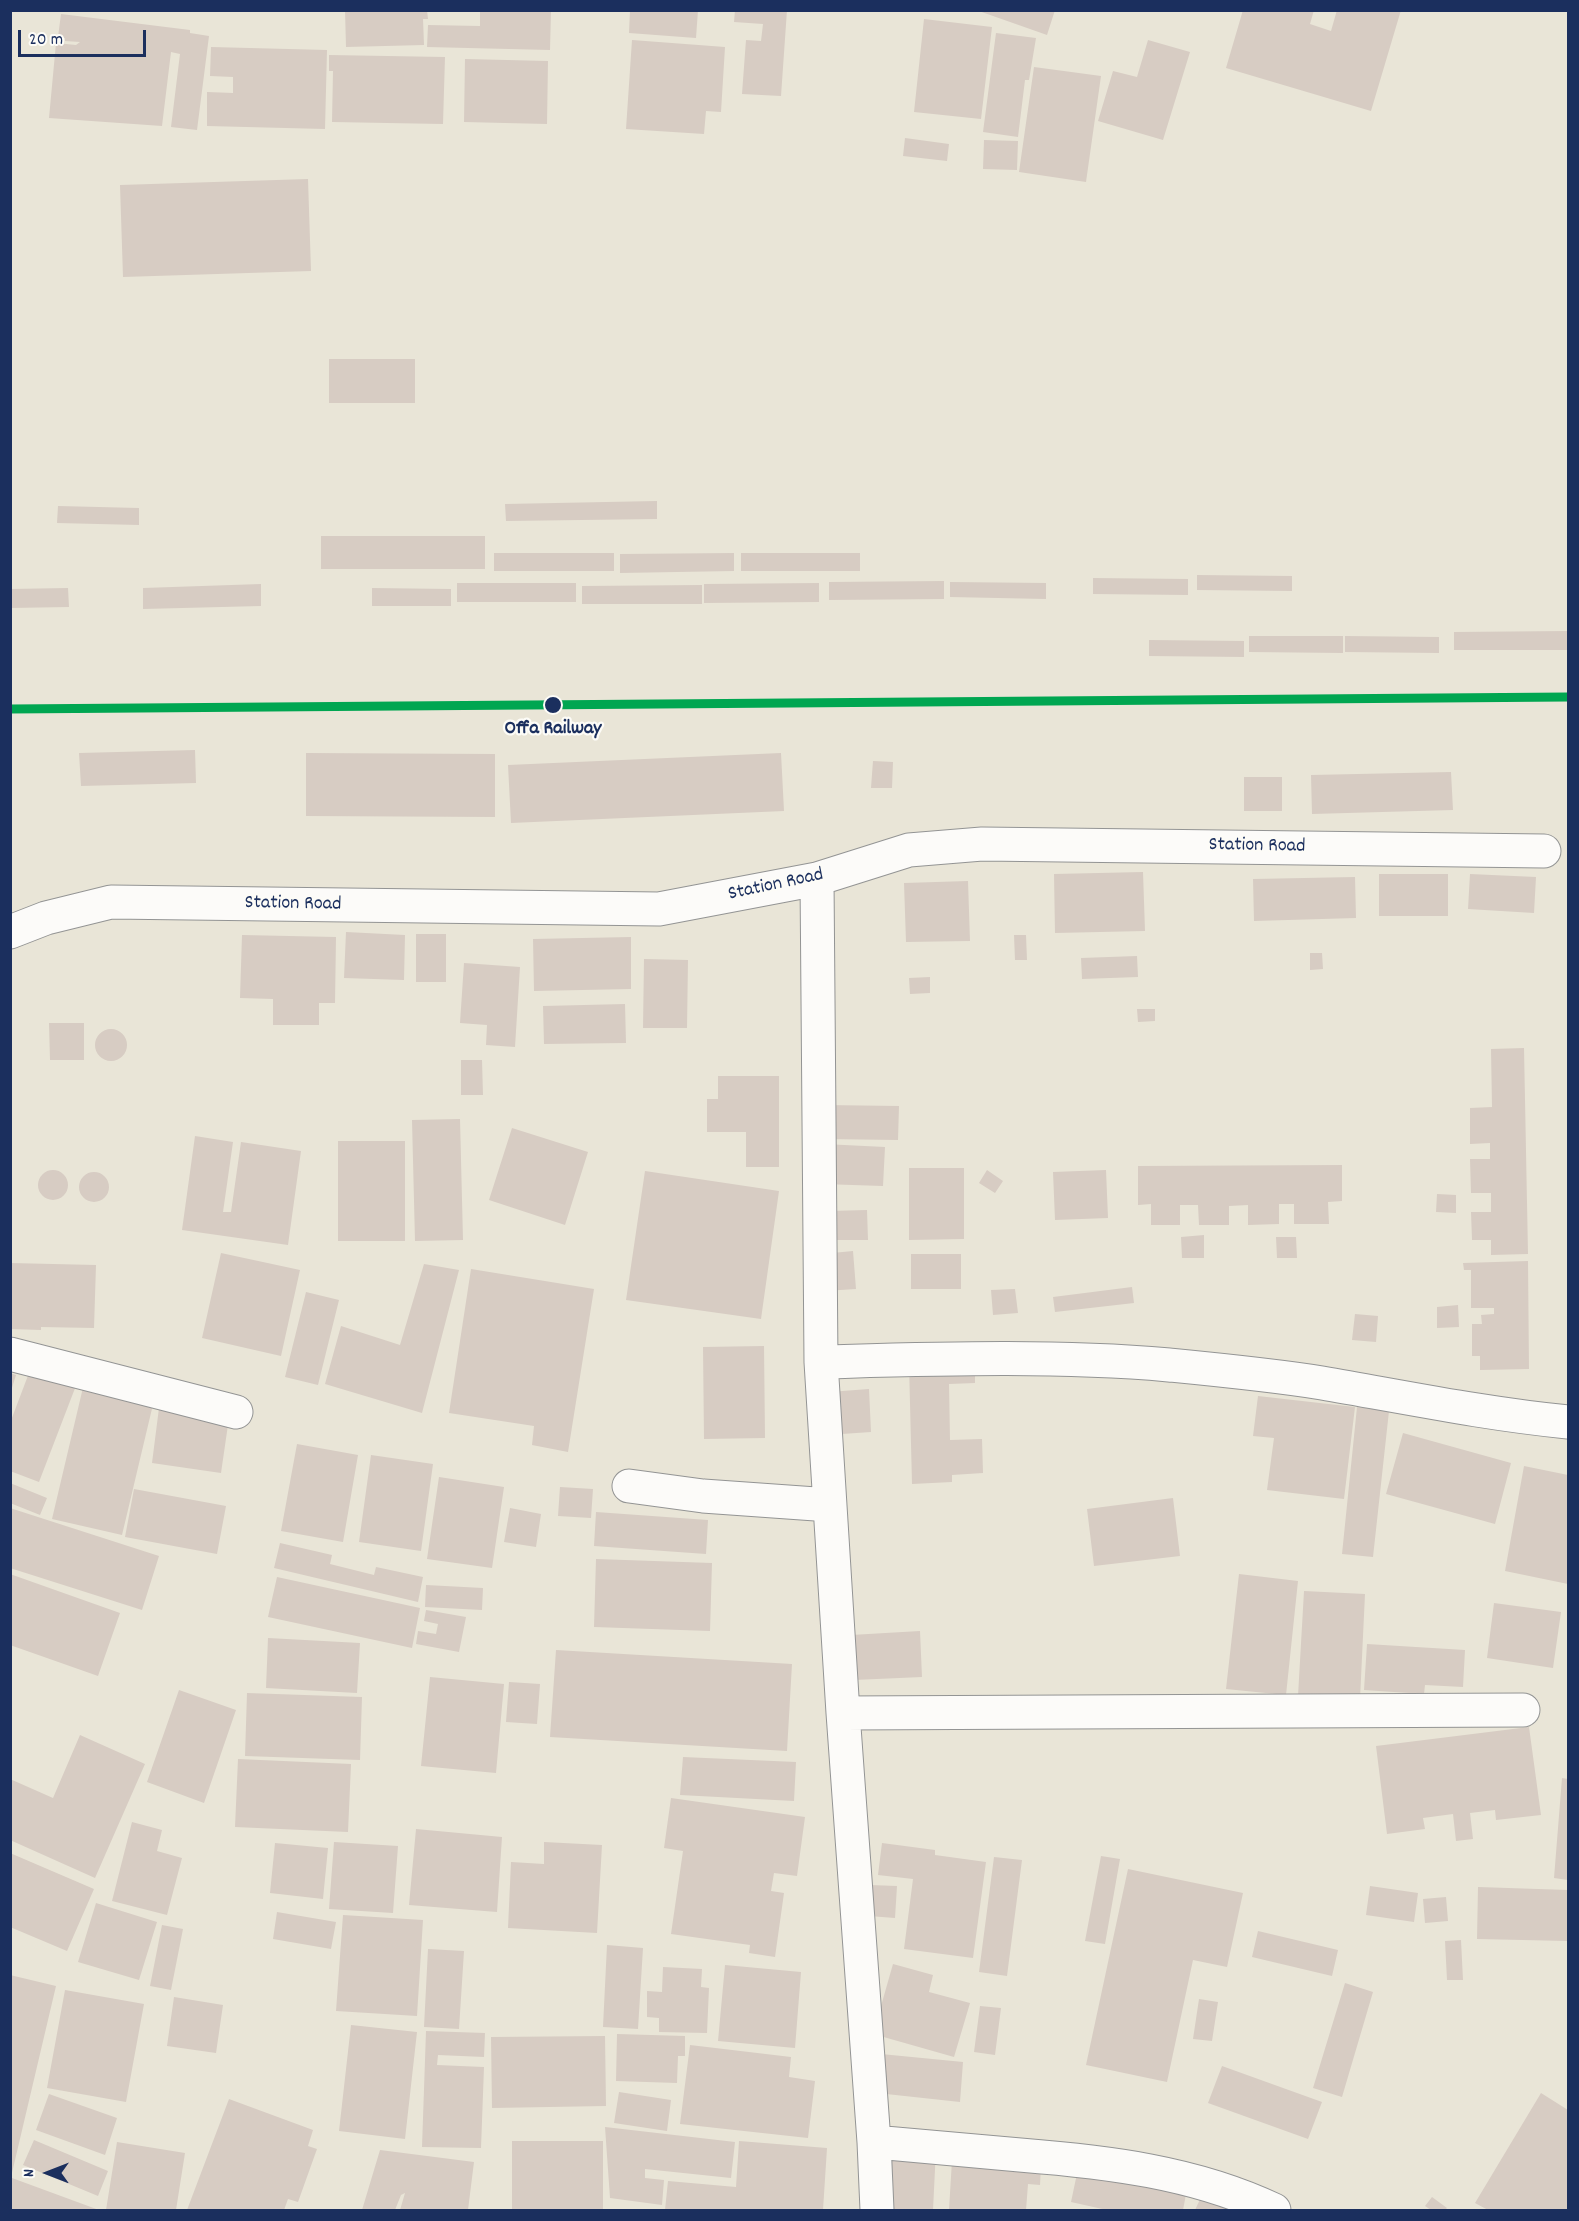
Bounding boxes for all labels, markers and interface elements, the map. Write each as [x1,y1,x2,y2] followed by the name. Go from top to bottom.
[21,18,148,56] scale bar
[29,28,63,53] text: 20 m
[543,695,563,715] marker: Offa Railway
[505,718,601,742] place label: Offa Railway
[1208,834,1306,860] street label: Station Road
[726,864,826,908] street label: Station Road
[244,892,342,918] street label: Station Road
[18,2143,78,2203] north arrow
[18,2169,41,2177] text: N

